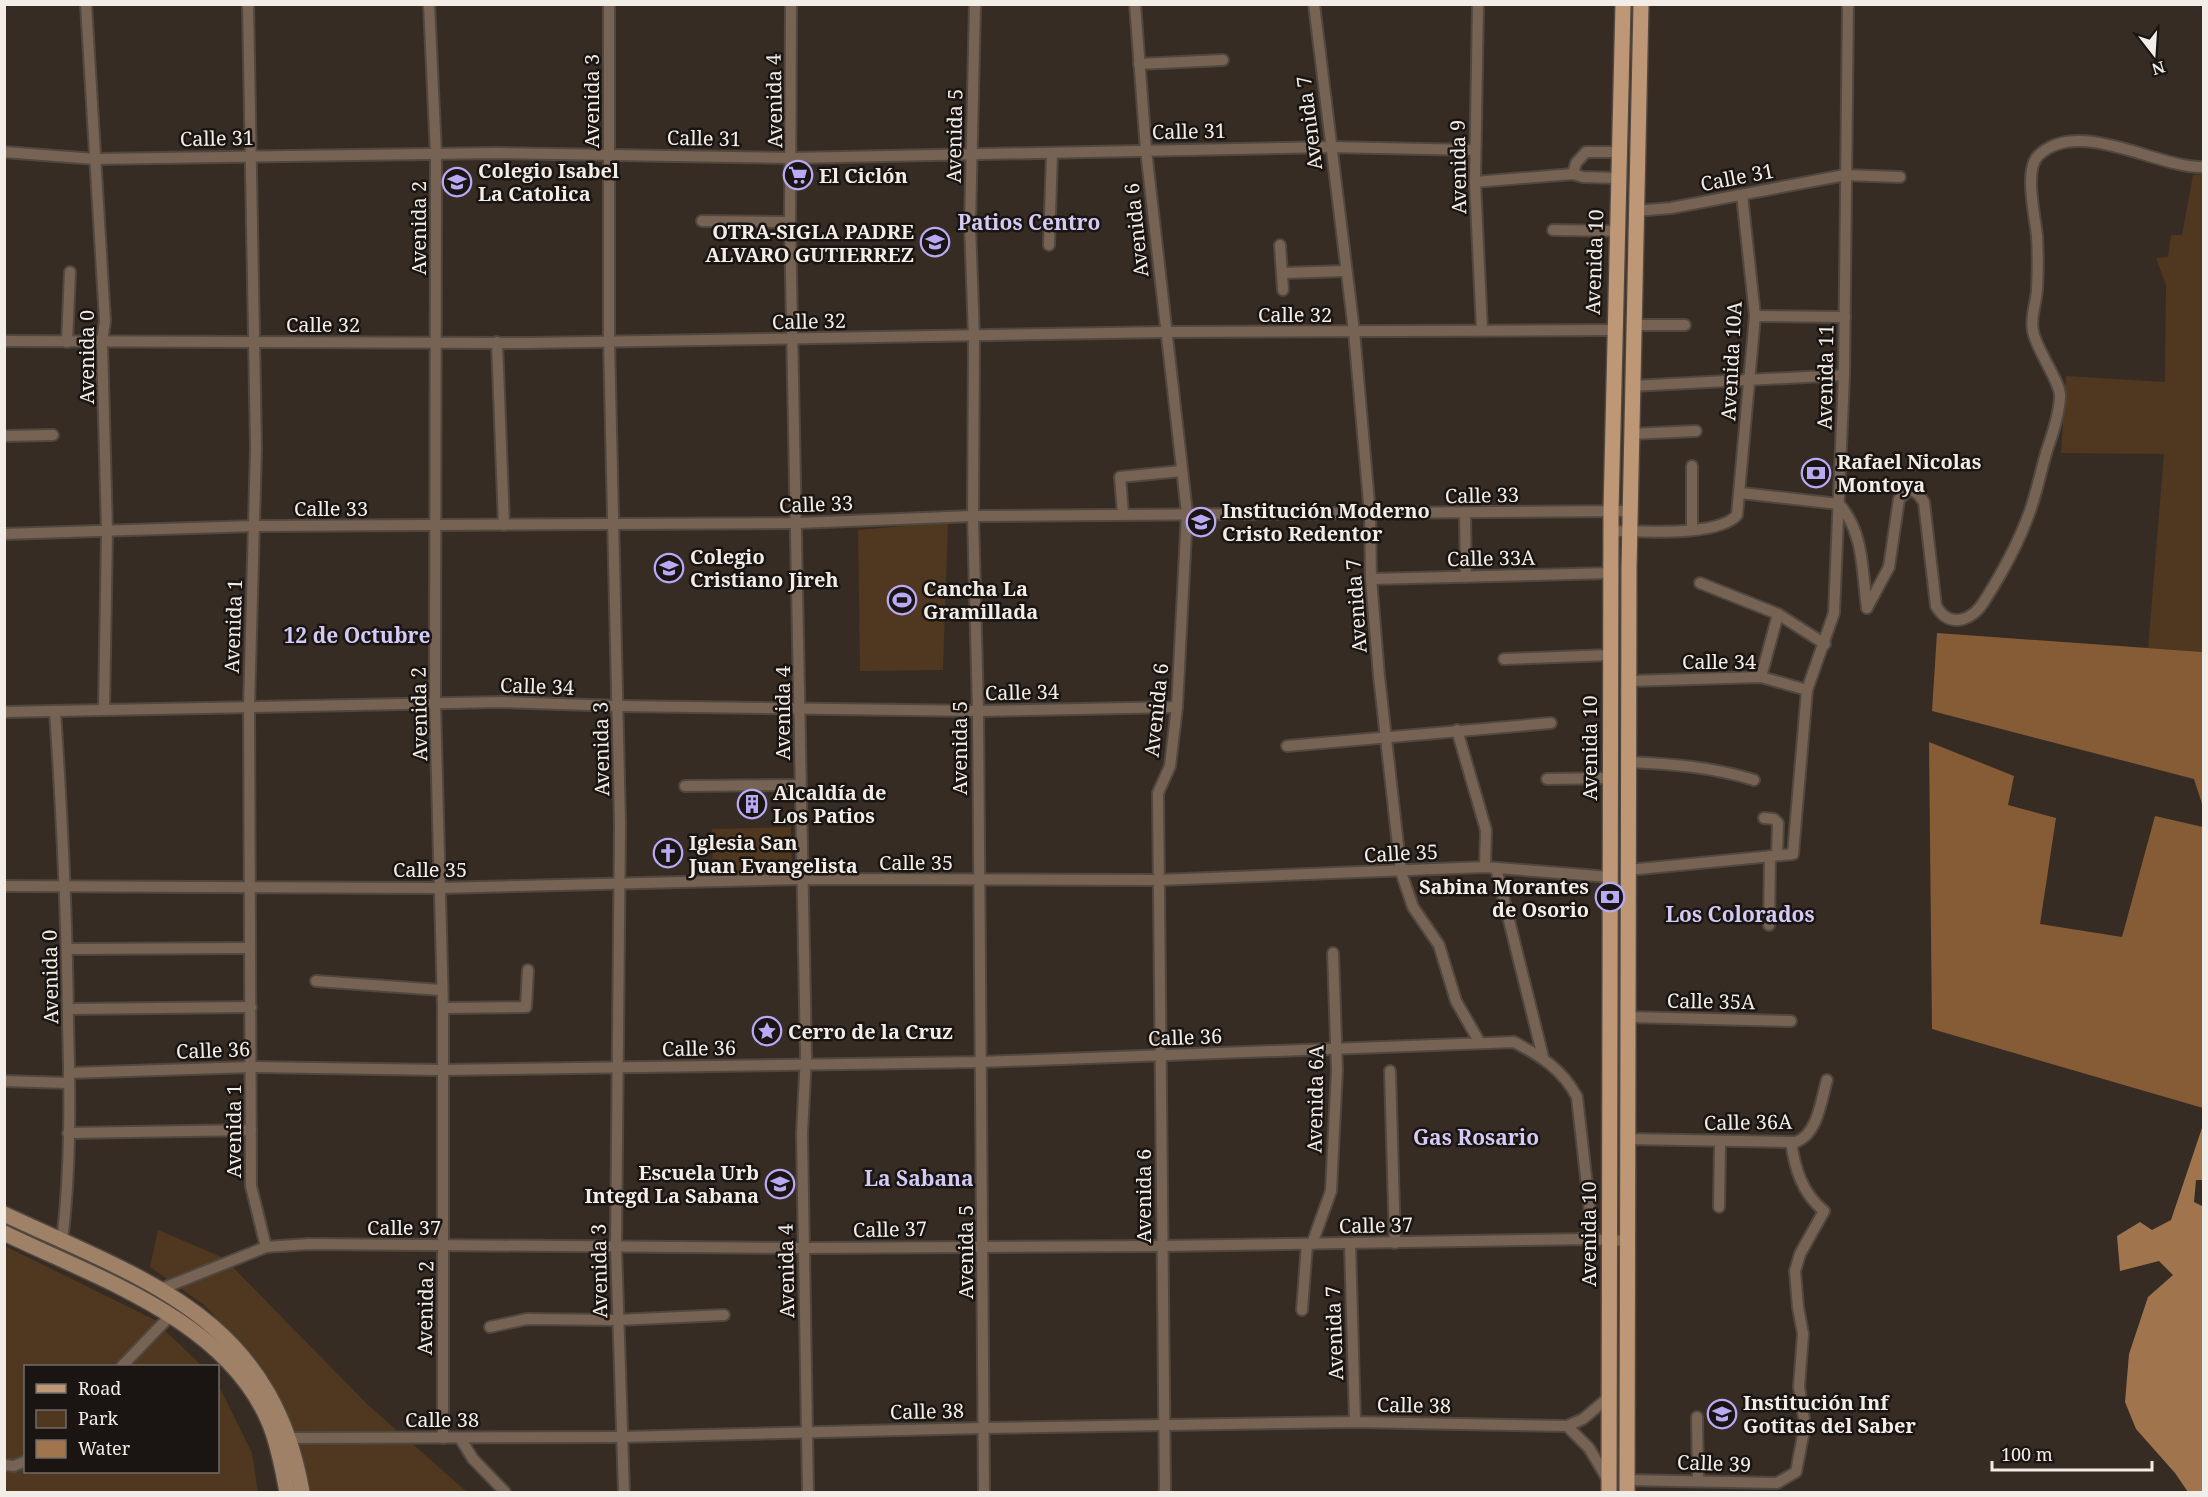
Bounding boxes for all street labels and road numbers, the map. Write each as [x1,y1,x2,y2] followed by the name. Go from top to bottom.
[578,54,605,148] street label: Avenida 3
[760,54,788,148] street label: Avenida 4
[1290,75,1328,171] street label: Avenida 7
[940,89,968,183] street label: Avenida 5
[1152,117,1226,145] street label: Calle 31
[1444,120,1472,214] street label: Avenida 9
[180,124,254,152] street label: Calle 31
[667,124,741,152] street label: Calle 31
[1698,157,1776,197] street label: Calle 31
[405,181,432,275] street label: Avenida 2
[1118,182,1154,278] street label: Avenida 6
[1579,209,1609,315] street label: Avenida 10
[1714,300,1748,421] street label: Avenida 10A
[1258,301,1332,328] street label: Calle 32
[772,307,846,335] street label: Calle 32
[73,310,100,404] street label: Avenida 0
[286,311,360,338] street label: Calle 32
[1811,324,1839,430] street label: Avenida 11
[1445,481,1519,509] street label: Calle 33
[778,489,854,519] street label: Calle 33
[294,495,368,522] street label: Calle 33
[1447,544,1536,572] street label: Calle 33A
[1339,558,1373,654] street label: Avenida 7
[218,578,248,674] street label: Avenida 1
[1682,648,1756,675] street label: Calle 34
[1138,662,1174,758] street label: Avenida 6
[769,666,796,760] street label: Avenida 4
[405,667,433,761] street label: Avenida 2
[499,671,575,701] street label: Calle 34
[985,678,1059,706] street label: Calle 34
[1576,695,1603,801] street label: Avenida 10
[946,701,973,795] street label: Avenida 5
[587,702,615,796] street label: Avenida 3
[1363,838,1439,868] street label: Calle 35
[879,849,953,876] street label: Calle 35
[393,856,467,883] street label: Calle 35
[36,930,64,1024] street label: Avenida 0
[1667,987,1756,1015] street label: Calle 35A
[1147,1022,1223,1052] street label: Calle 36
[662,1034,736,1062] street label: Calle 36
[175,1035,251,1065] street label: Calle 36
[1301,1044,1329,1153] street label: Avenida 6A
[220,1084,247,1178] street label: Avenida 1
[1704,1108,1793,1136] street label: Calle 36A
[1130,1149,1157,1243] street label: Avenida 6
[1575,1181,1602,1287] street label: Avenida 10
[952,1205,979,1299] street label: Avenida 5
[1339,1211,1413,1239] street label: Calle 37
[367,1214,441,1241] street label: Calle 37
[853,1215,927,1243] street label: Calle 37
[585,1224,613,1318] street label: Avenida 3
[772,1224,800,1318] street label: Avenida 4
[411,1261,439,1355] street label: Avenida 2
[1319,1285,1349,1381] street label: Avenida 7
[1377,1391,1451,1419] street label: Calle 38
[890,1397,964,1425] street label: Calle 38
[405,1406,479,1433] street label: Calle 38
[1676,1448,1752,1478] street label: Calle 39

